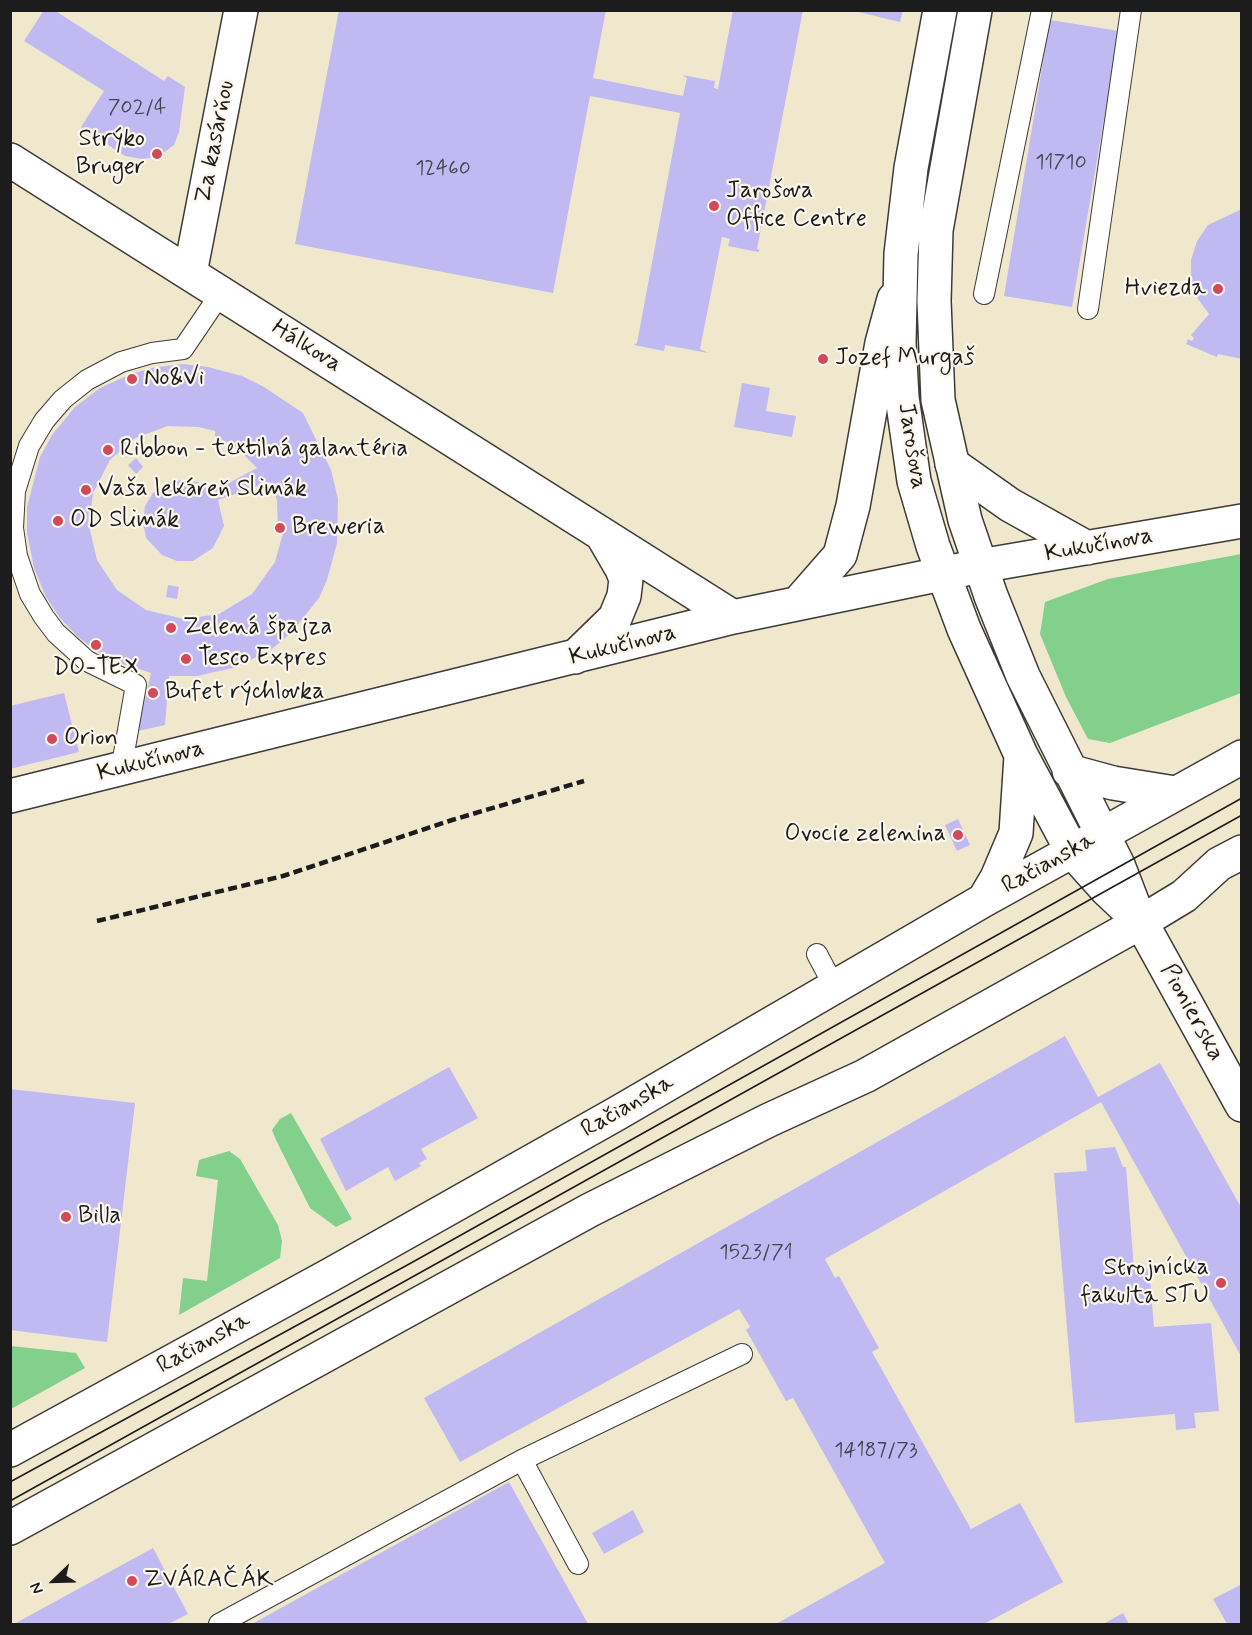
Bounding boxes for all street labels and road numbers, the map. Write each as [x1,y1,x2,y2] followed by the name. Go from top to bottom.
[190,78,242,206] street label: Za kasárňou
[265,314,347,380] street label: Hálkova
[890,401,932,491] street label: Jarošova
[1043,522,1155,570] street label: Kukučínova
[567,619,679,673] street label: Kukučínova
[95,735,207,789] street label: Kukučínova
[997,827,1101,901] street label: Račianska
[1153,959,1229,1067] street label: Pionierska
[577,1069,679,1145] street label: Račianska
[152,1307,256,1381] street label: Račianska

